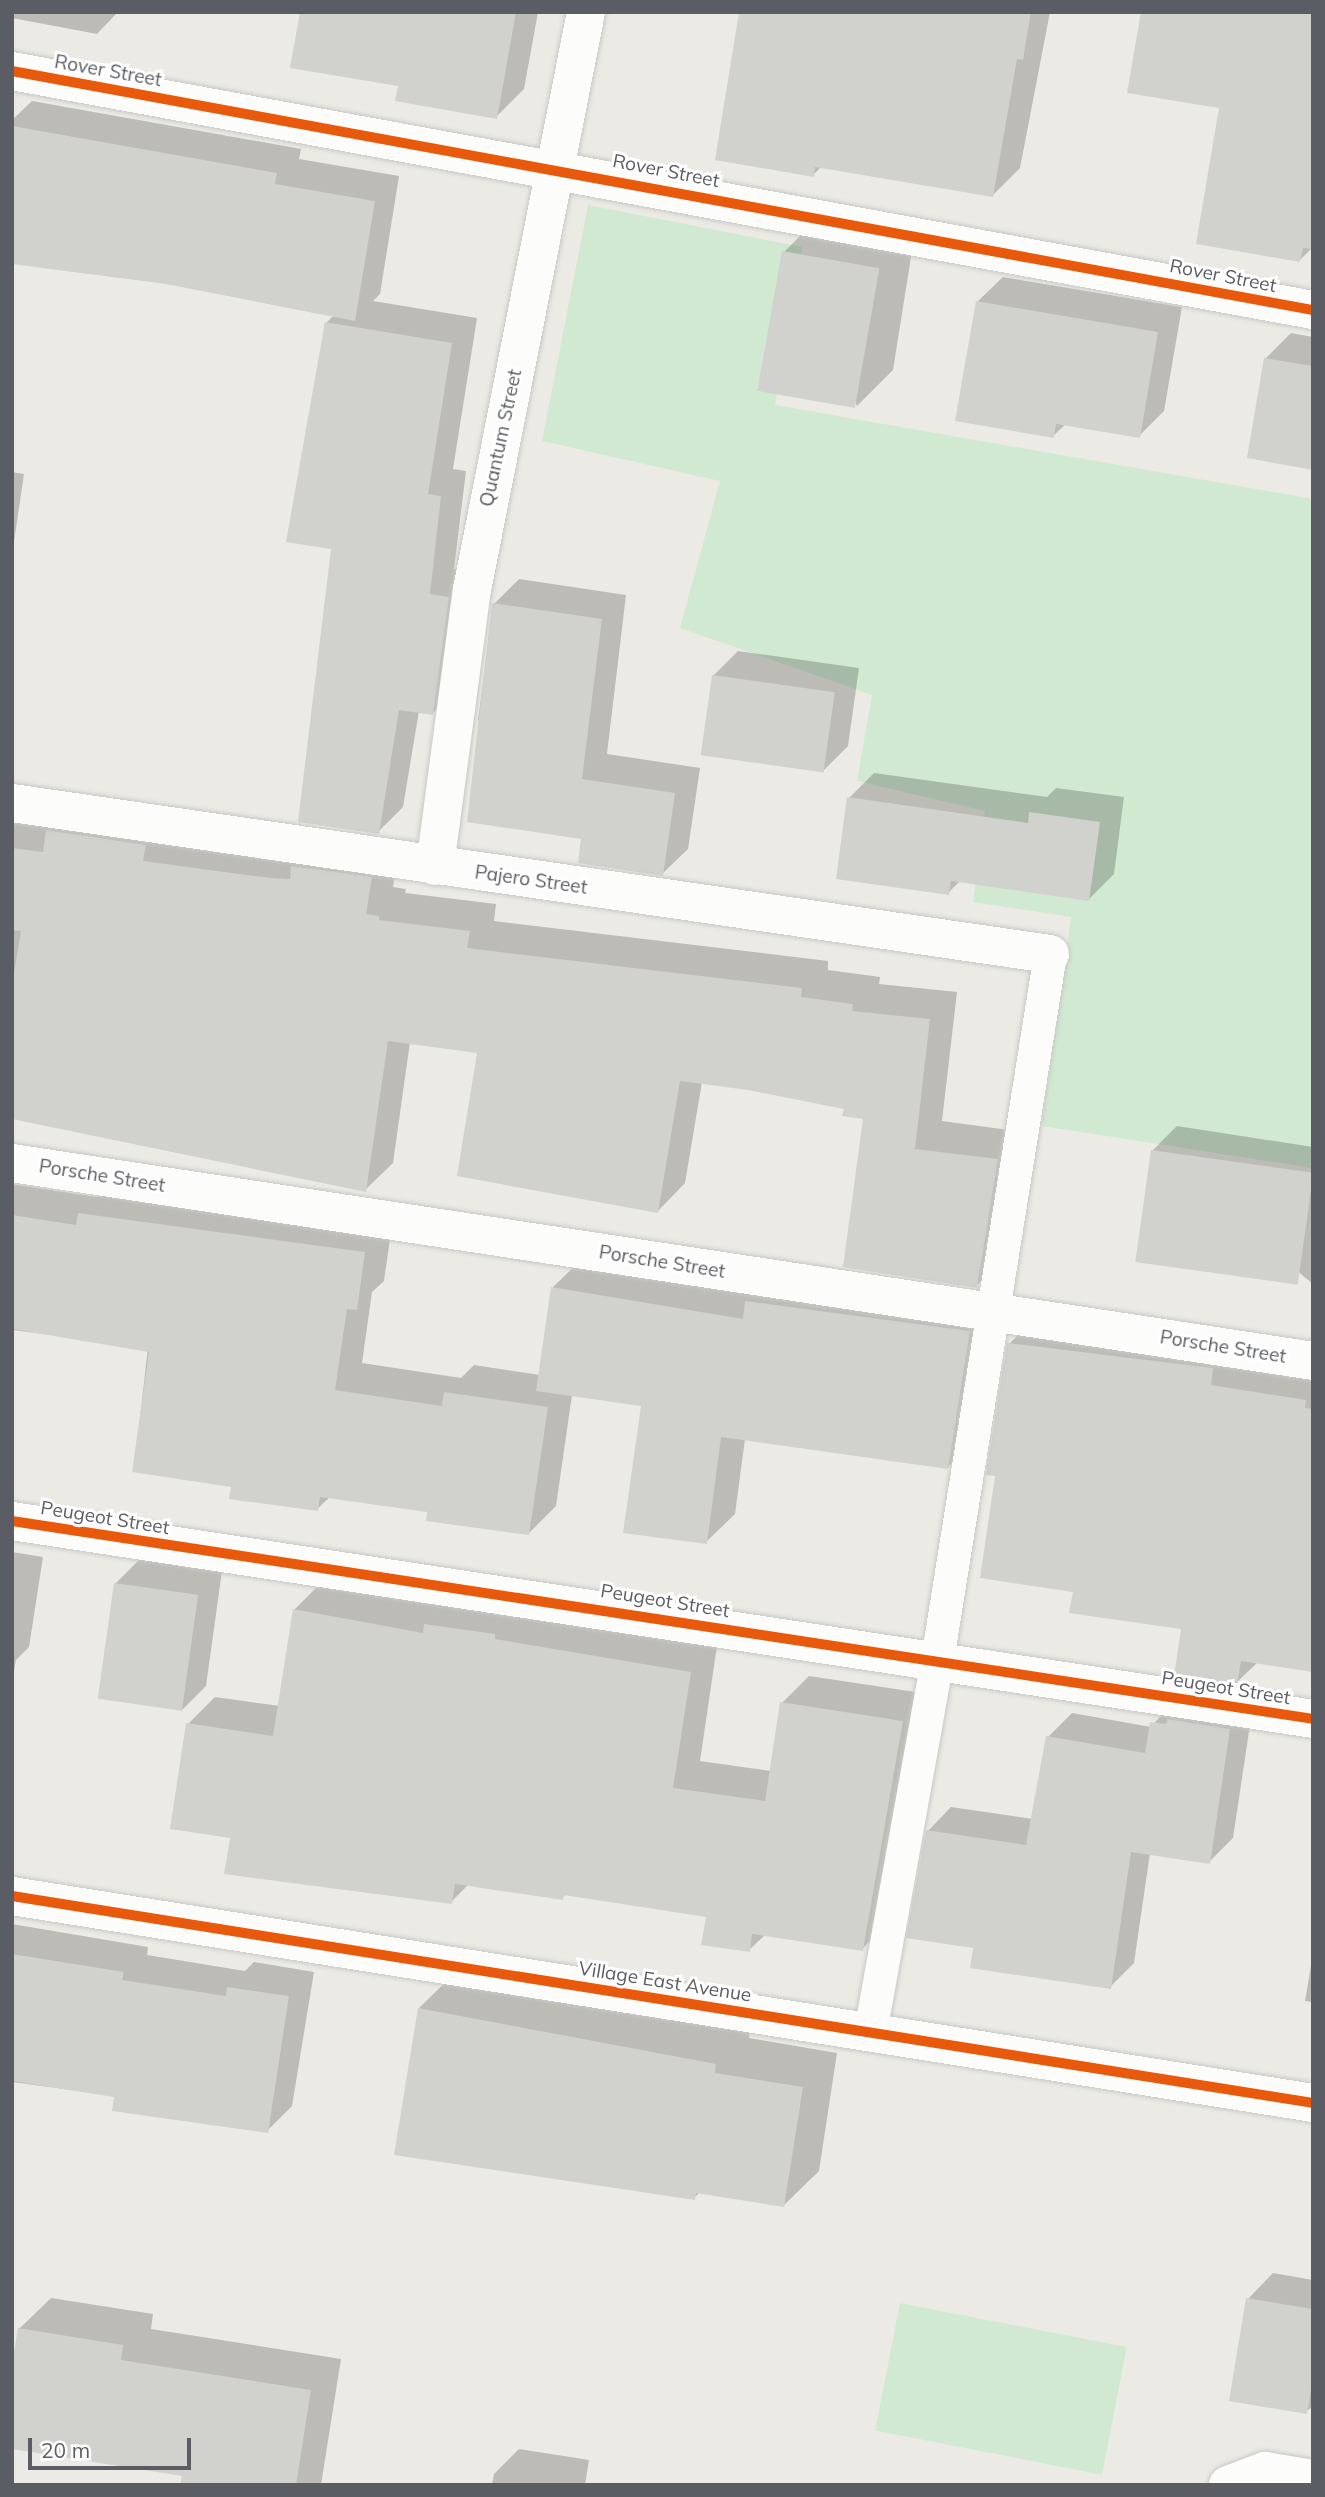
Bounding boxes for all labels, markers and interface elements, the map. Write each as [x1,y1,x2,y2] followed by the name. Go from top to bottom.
[53,50,163,92] street label: Rover Street
[611,149,721,193] street label: Rover Street
[1168,254,1278,298] street label: Rover Street
[475,367,527,509] street label: Quantum Street
[473,861,589,899] street label: Pajero Street
[37,1155,167,1197] street label: Porsche Street
[597,1241,727,1283] street label: Porsche Street
[1158,1326,1288,1368] street label: Porsche Street
[39,1497,171,1539] street label: Peugeot Street
[599,1580,731,1622] street label: Peugeot Street
[1160,1667,1292,1709] street label: Peugeot Street
[577,1957,753,2007] street label: Village East Avenue
[32,2424,194,2468] scale bar
[41,2437,90,2463] text: 20 m

